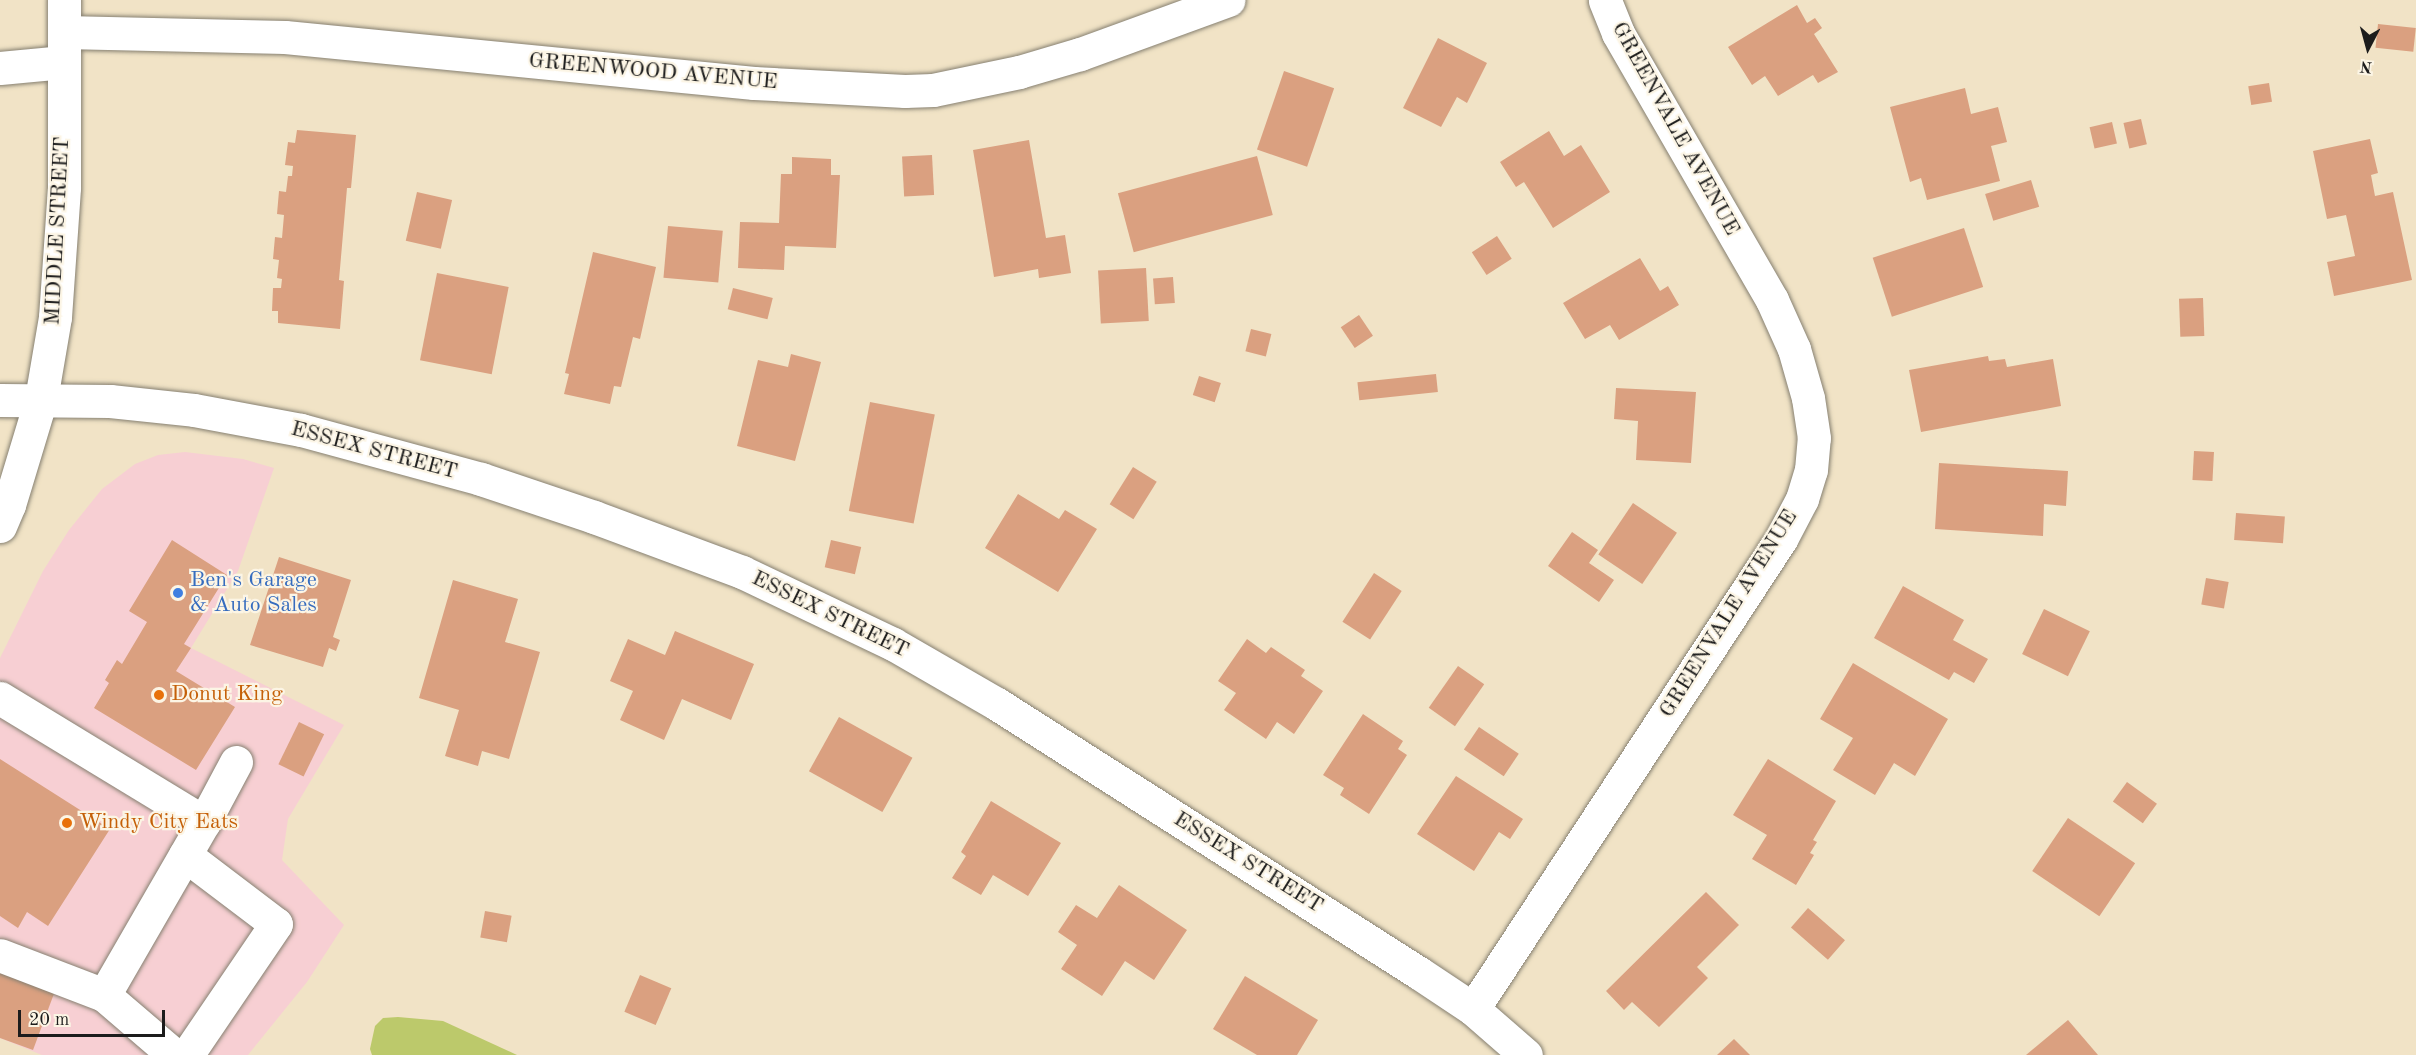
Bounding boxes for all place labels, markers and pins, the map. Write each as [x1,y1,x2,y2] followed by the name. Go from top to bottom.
[190,567,317,618] place label: Ben's Garage & Auto Sales
[171,586,185,600] marker: Ben's Garage & Auto Sales
[171,682,283,708] place label: Donut King
[152,688,166,702] marker: Donut King
[79,810,238,836] place label: Windy City Eats
[60,816,74,830] marker: Windy City Eats

